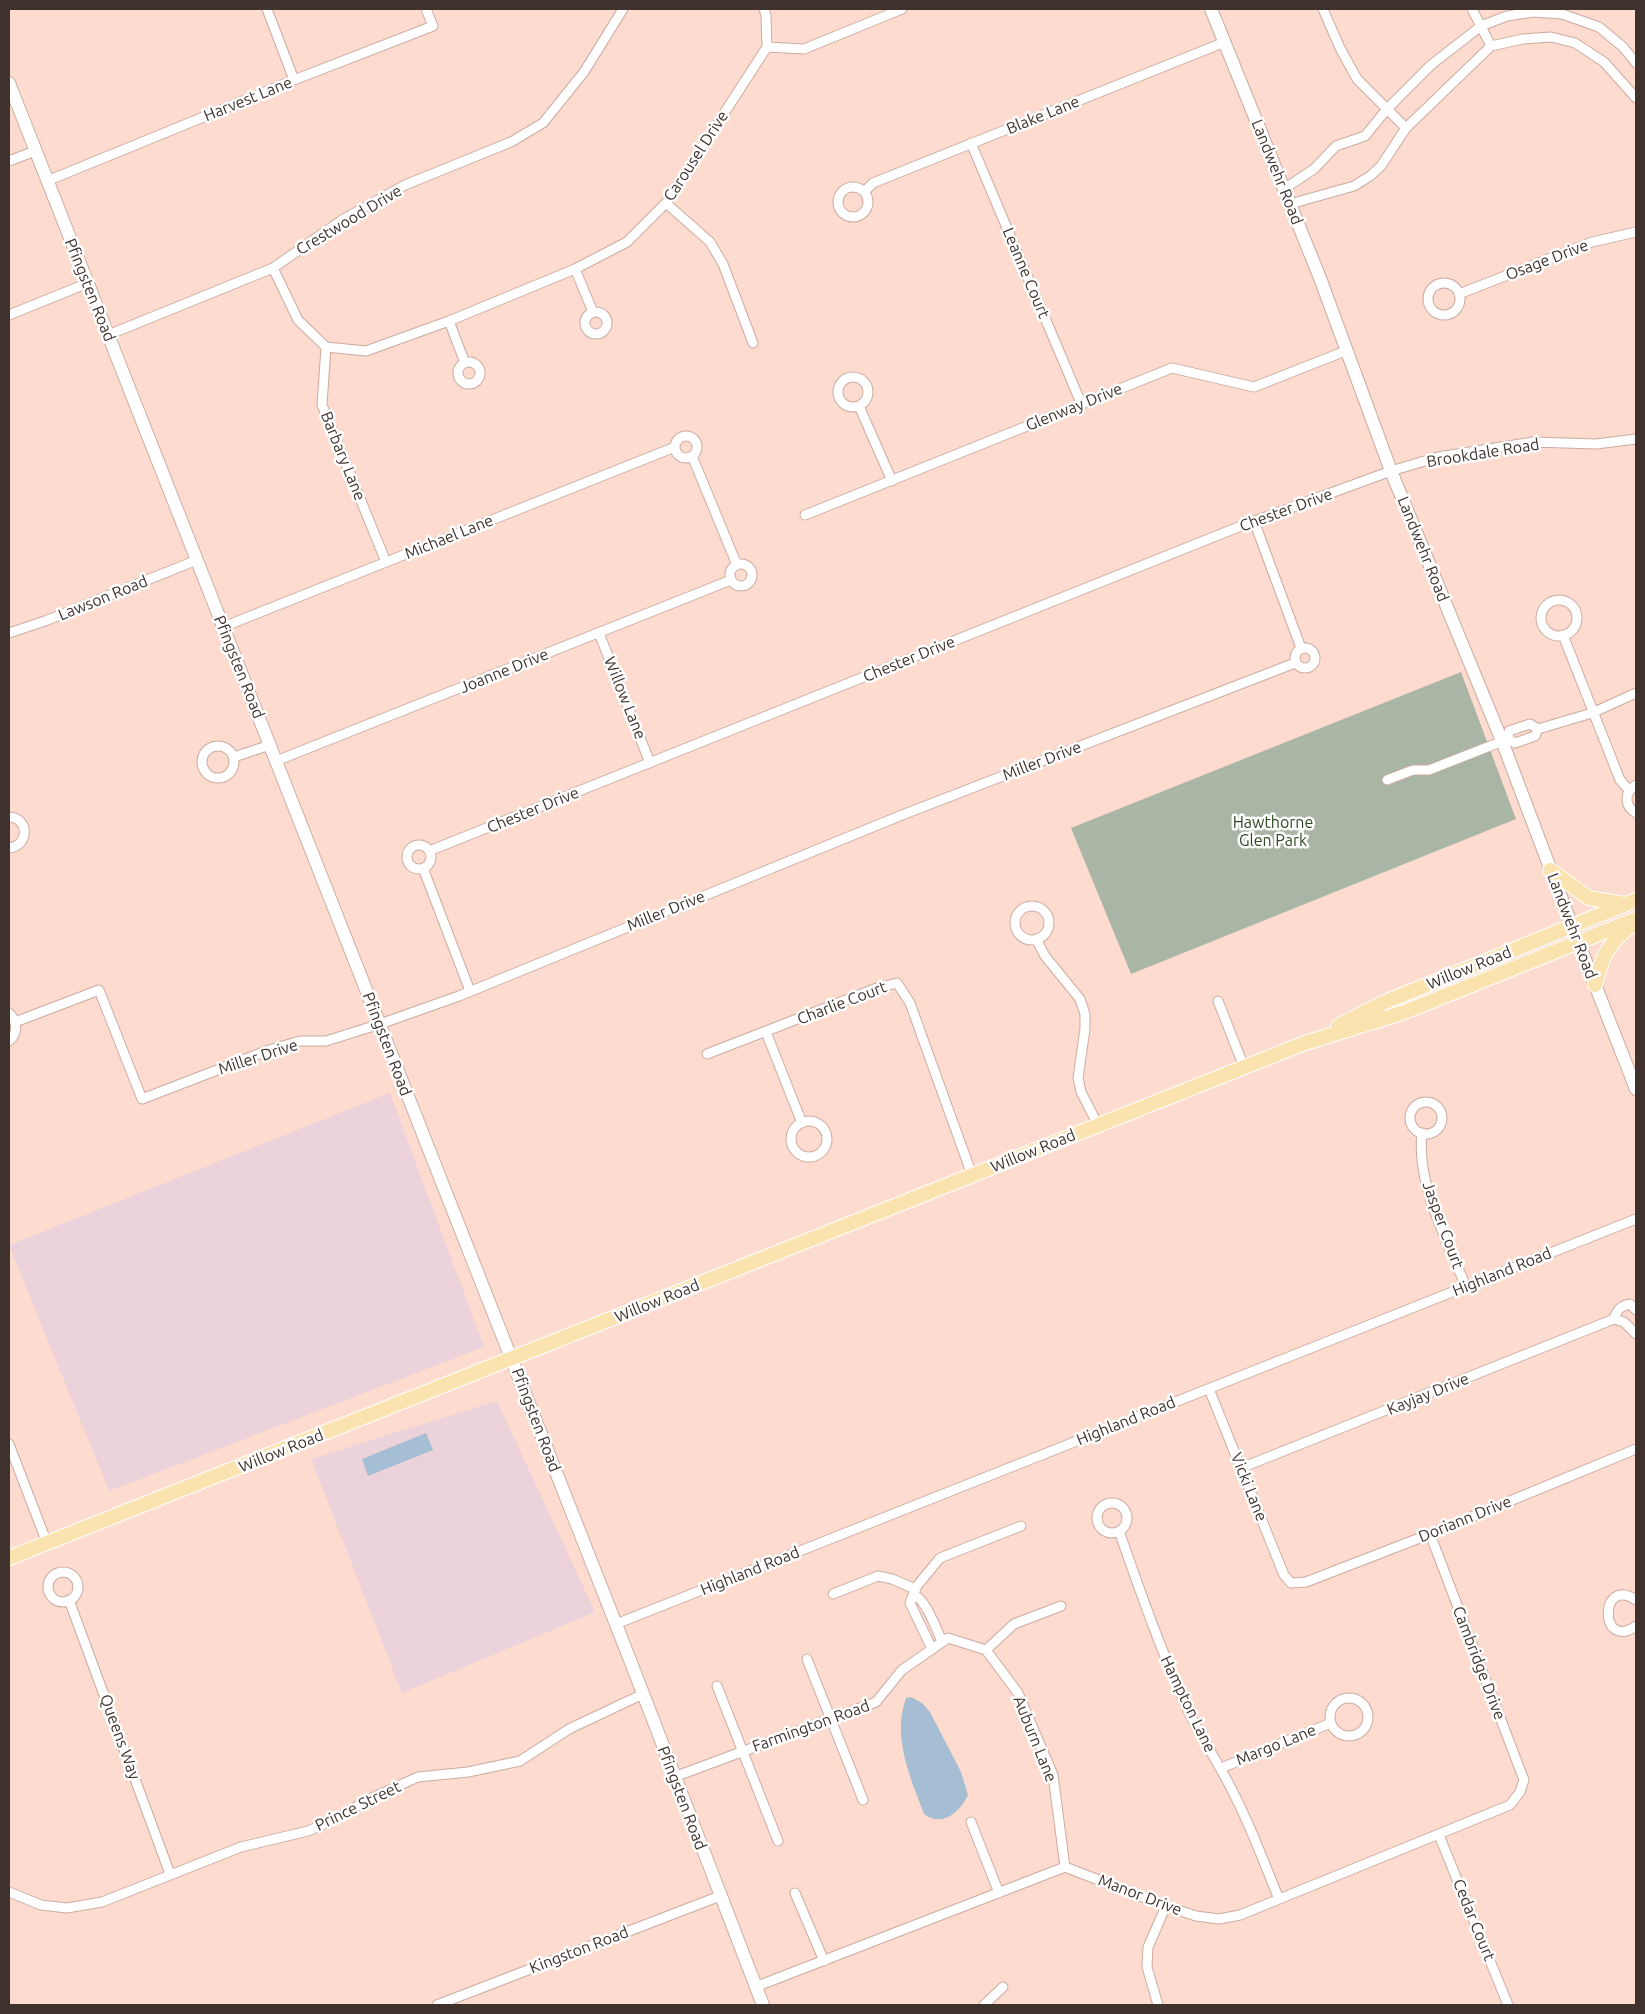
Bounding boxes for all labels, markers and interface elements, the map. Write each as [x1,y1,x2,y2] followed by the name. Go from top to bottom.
[201,73,295,125] street label: Harvest Lane
[1004,92,1082,138] street label: Blake Lane
[660,107,732,205] street label: Carousel Drive
[1247,117,1307,227] street label: Landwehr Road
[293,181,405,259] street label: Crestwood Drive
[998,225,1054,321] street label: Leanne Court
[1503,235,1591,285] street label: Osage Drive
[61,236,119,344] street label: Pfingsten Road
[1023,379,1125,435] street label: Glenway Drive
[316,409,370,503] street label: Barbary Lane
[1425,435,1541,471] street label: Brookdale Road
[1237,484,1335,536] street label: Chester Drive
[1393,494,1453,604] street label: Landwehr Road
[402,511,496,563] street label: Michael Lane
[55,571,151,625] street label: Lawson Road
[210,613,268,721] street label: Pfingsten Road
[860,632,958,686] street label: Chester Drive
[457,644,551,698] street label: Joanne Drive
[600,654,650,742] street label: Willow Lane
[1000,737,1084,785] street label: Miller Drive
[484,783,582,837] street label: Chester Drive
[1233,813,1313,851] park label: Hawthorne Glen Park
[1543,870,1601,982] street label: Landwehr Road
[624,887,708,935] street label: Miller Drive
[1424,942,1514,994] street label: Willow Road
[794,977,890,1029] street label: Charlie Court
[358,989,416,1099] street label: Pfingsten Road
[216,1035,300,1079] street label: Miller Drive
[988,1125,1078,1177] street label: Willow Road
[1418,1179,1468,1271] street label: Jasper Court
[1450,1243,1554,1301] street label: Highland Road
[612,1275,702,1327] street label: Willow Road
[507,1365,565,1475] street label: Pfingsten Road
[1384,1369,1472,1419] street label: Kayjay Drive
[1074,1392,1178,1450] street label: Highland Road
[236,1425,326,1477] street label: Willow Road
[1227,1450,1271,1524] street label: Vicki Lane
[1416,1492,1514,1546] street label: Doriann Drive
[698,1542,802,1600] street label: Highland Road
[1449,1604,1509,1722] street label: Cambridge Drive
[1156,1652,1220,1756] street label: Hampton Lane
[96,1692,144,1782] street label: Queens Way
[1009,1693,1061,1785] street label: Auburn Lane
[750,1696,872,1756] street label: Farmington Road
[1233,1720,1319,1770] street label: Margo Lane
[653,1743,711,1853] street label: Pfingsten Road
[312,1777,404,1835] street label: Prince Street
[1095,1870,1185,1920] street label: Manor Drive
[1449,1876,1499,1964] street label: Cedar Court
[527,1922,631,1978] street label: Kingston Road

